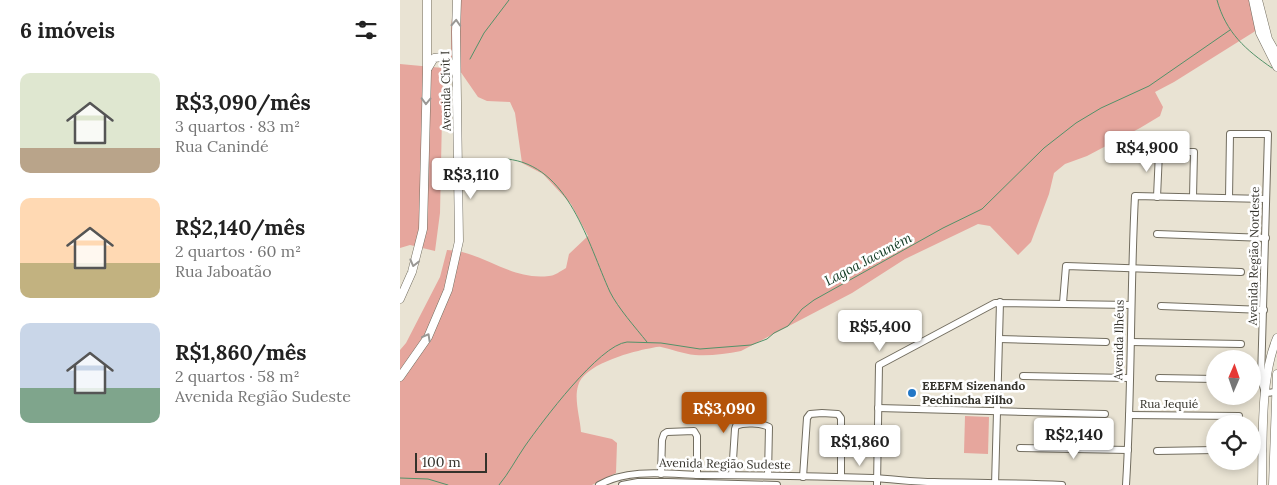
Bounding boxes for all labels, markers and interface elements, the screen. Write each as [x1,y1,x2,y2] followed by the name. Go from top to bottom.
[352,16,380,44] icon: filters
[20,17,115,44] text: 6 imóveis
[451,19,462,27] one-way arrow
[437,51,454,132] street label: Avenida Civit I
[175,89,311,116] text: R$3,090/mês
[60,93,120,153] icon: home
[421,97,432,105] one-way arrow
[175,116,300,136] text: 3 quartos · 83 m²
[1101,130,1193,173] pin: R$4,900
[175,136,269,156] text: Rua Canindé
[1116,137,1178,157] text: R$4,900
[425,158,517,200] pin: R$3,110
[443,164,499,184] text: R$3,110
[1245,186,1262,327] street label: Avenida Região Nordeste
[175,214,305,241] text: R$2,140/mês
[60,218,120,278] icon: home
[821,228,916,290] water label: Lagoa Jacuném
[175,241,301,261] text: 2 quartos · 60 m²
[409,258,420,267] one-way arrow
[175,261,272,281] text: Rua Jaboatão
[1110,299,1127,381] street label: Avenida Ilhéus
[834,310,926,352] pin: R$5,400
[849,316,911,336] text: R$5,400
[421,333,431,342] one-way arrow
[175,339,306,366] text: R$1,860/mês
[60,343,120,403] icon: home
[1206,350,1261,405] north arrow
[1206,350,1261,470] map controls
[175,366,300,386] text: 2 quartos · 58 m²
[922,378,1026,407] place label: EEEFM Sizenando Pechincha Filho
[175,386,351,406] text: Avenida Região Sudeste
[906,387,918,399] marker: EEEFM Sizenando Pechincha Filho
[678,392,770,434] pin: R$3,090
[1140,396,1199,411] street label: Rua Jequié
[693,398,755,418] text: R$3,090
[1206,415,1261,470] button: locate
[1028,418,1120,460] pin: R$2,140
[814,424,906,467] pin: R$1,860
[1045,424,1103,444] text: R$2,140
[830,431,890,451] text: R$1,860
[415,450,488,473] scale bar
[422,453,461,471] text: 100 m
[658,455,792,472] street label: Avenida Região Sudeste

